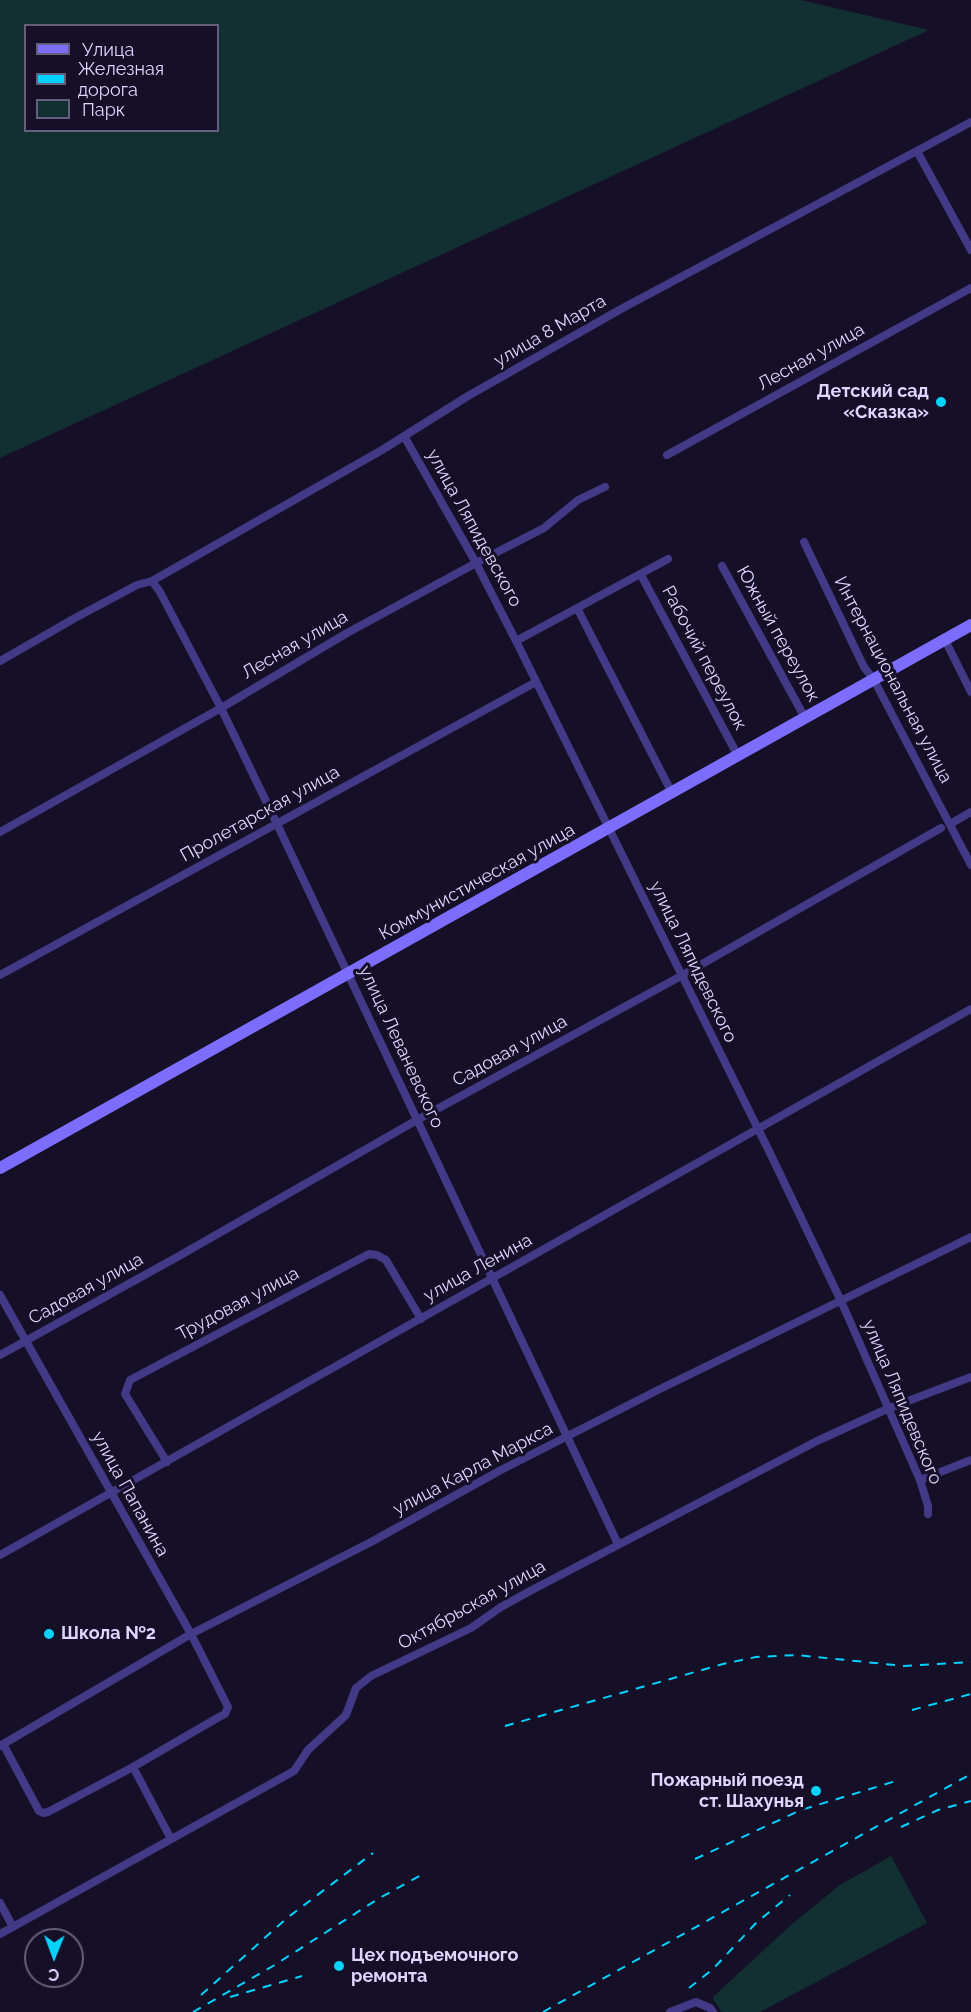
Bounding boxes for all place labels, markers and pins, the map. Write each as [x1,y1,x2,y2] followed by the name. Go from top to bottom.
[816,381,929,424] place label: Детский сад «Сказка»
[934,395,948,409] marker: Детский сад «Сказка»
[61,1623,156,1645] place label: Школа №2
[42,1627,56,1641] marker: Школа №2
[650,1770,804,1812] place label: Пожарный поезд ст. Шахунья
[809,1784,823,1798] marker: Пожарный поезд ст. Шахунья
[351,1945,518,1988] place label: Цех подъемочного ремонта
[332,1959,346,1973] marker: Цех подъемочного ремонта

